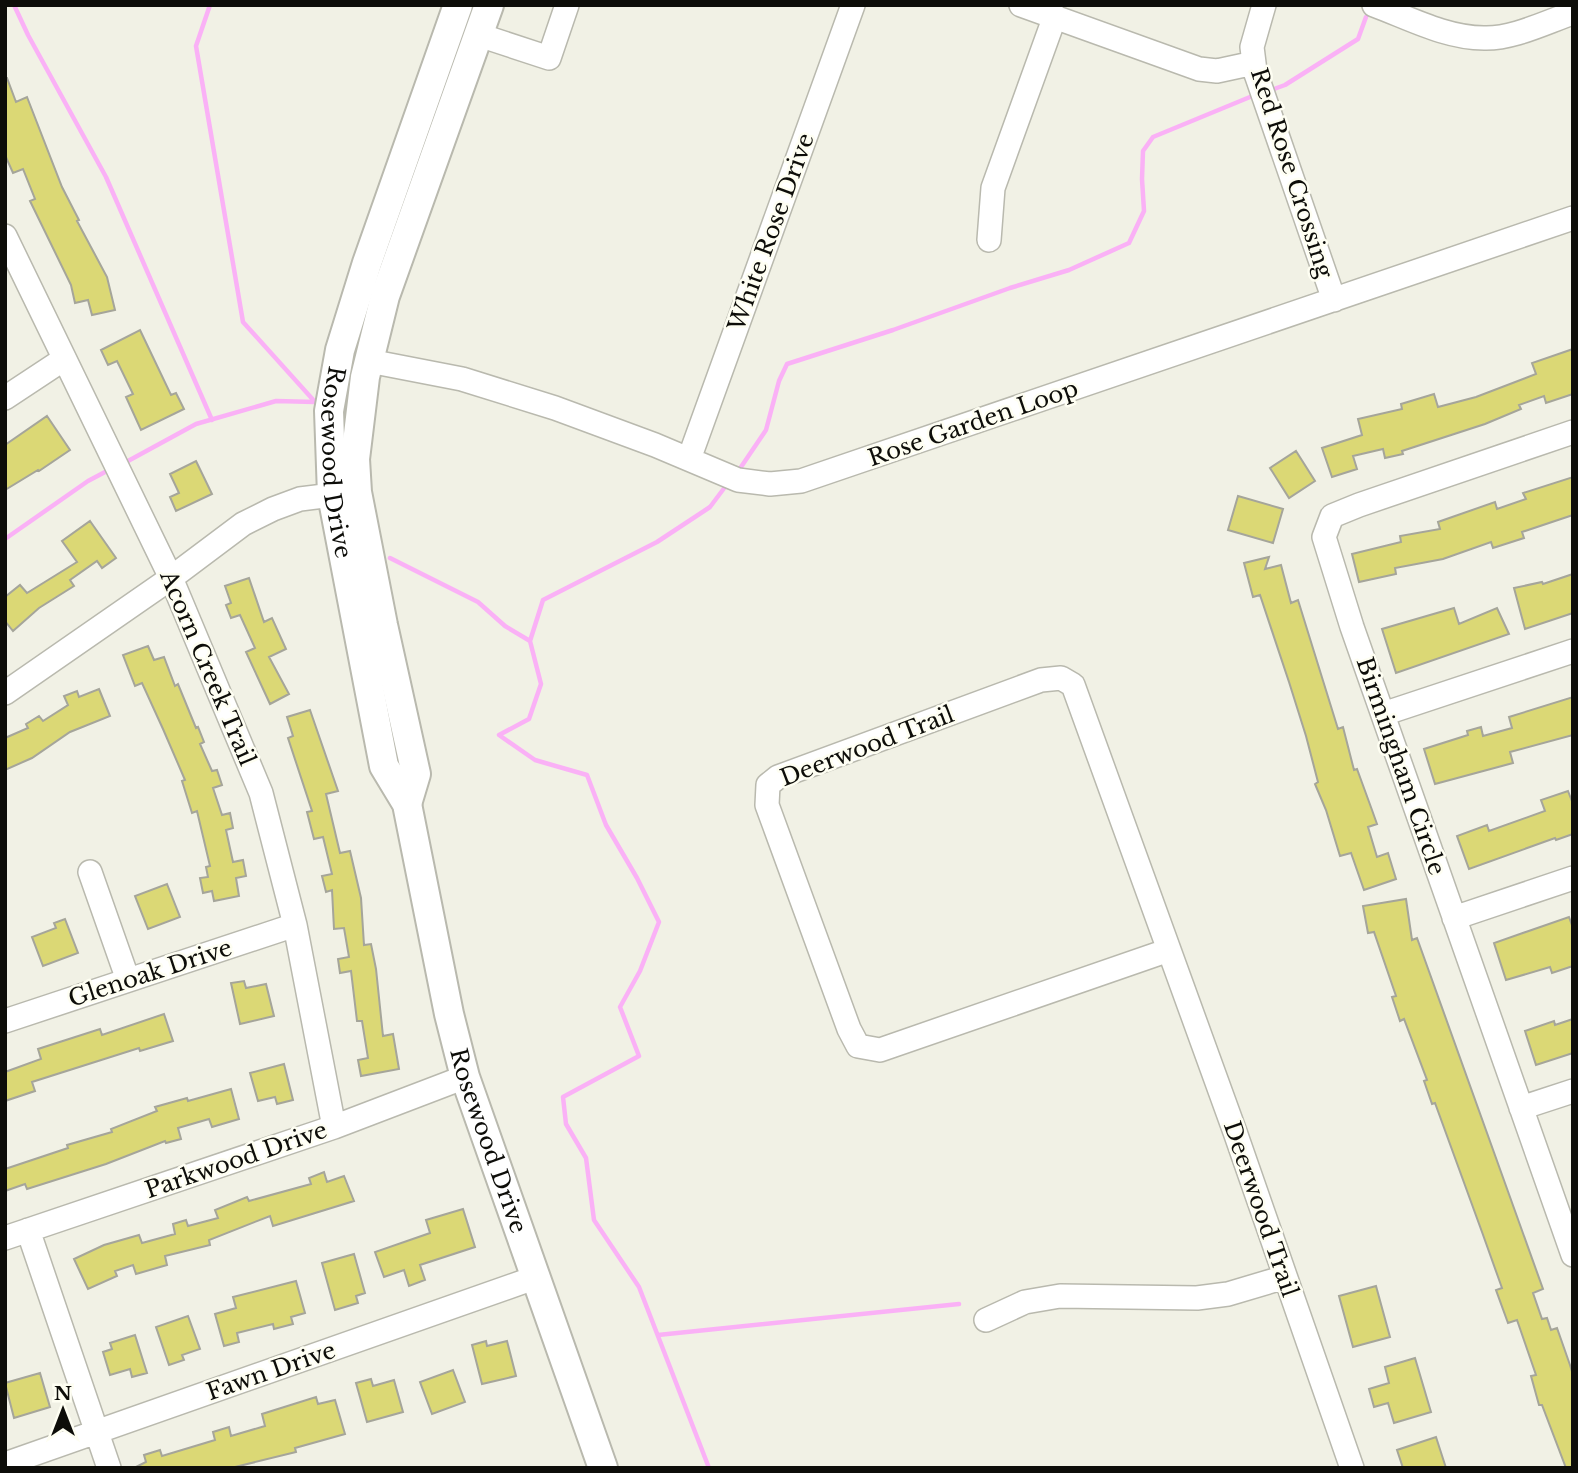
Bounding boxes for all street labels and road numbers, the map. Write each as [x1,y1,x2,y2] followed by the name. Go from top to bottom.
[1245,65,1339,282] street label: Red Rose Crossing
[722,129,820,336] street label: White Rose Drive
[315,364,358,561] street label: Rosewood Drive
[864,374,1082,472] street label: Rose Garden Loop
[154,565,262,770] street label: Acorn Creek Trail
[1351,653,1451,879] street label: Birmingham Circle
[776,700,958,792] street label: Deerwood Trail
[65,933,235,1013] street label: Glenoak Drive
[444,1045,533,1237] street label: Rosewood Drive
[141,1116,331,1204] street label: Parkwood Drive
[1218,1117,1304,1301] street label: Deerwood Trail
[203,1336,339,1406] street label: Fawn Drive

